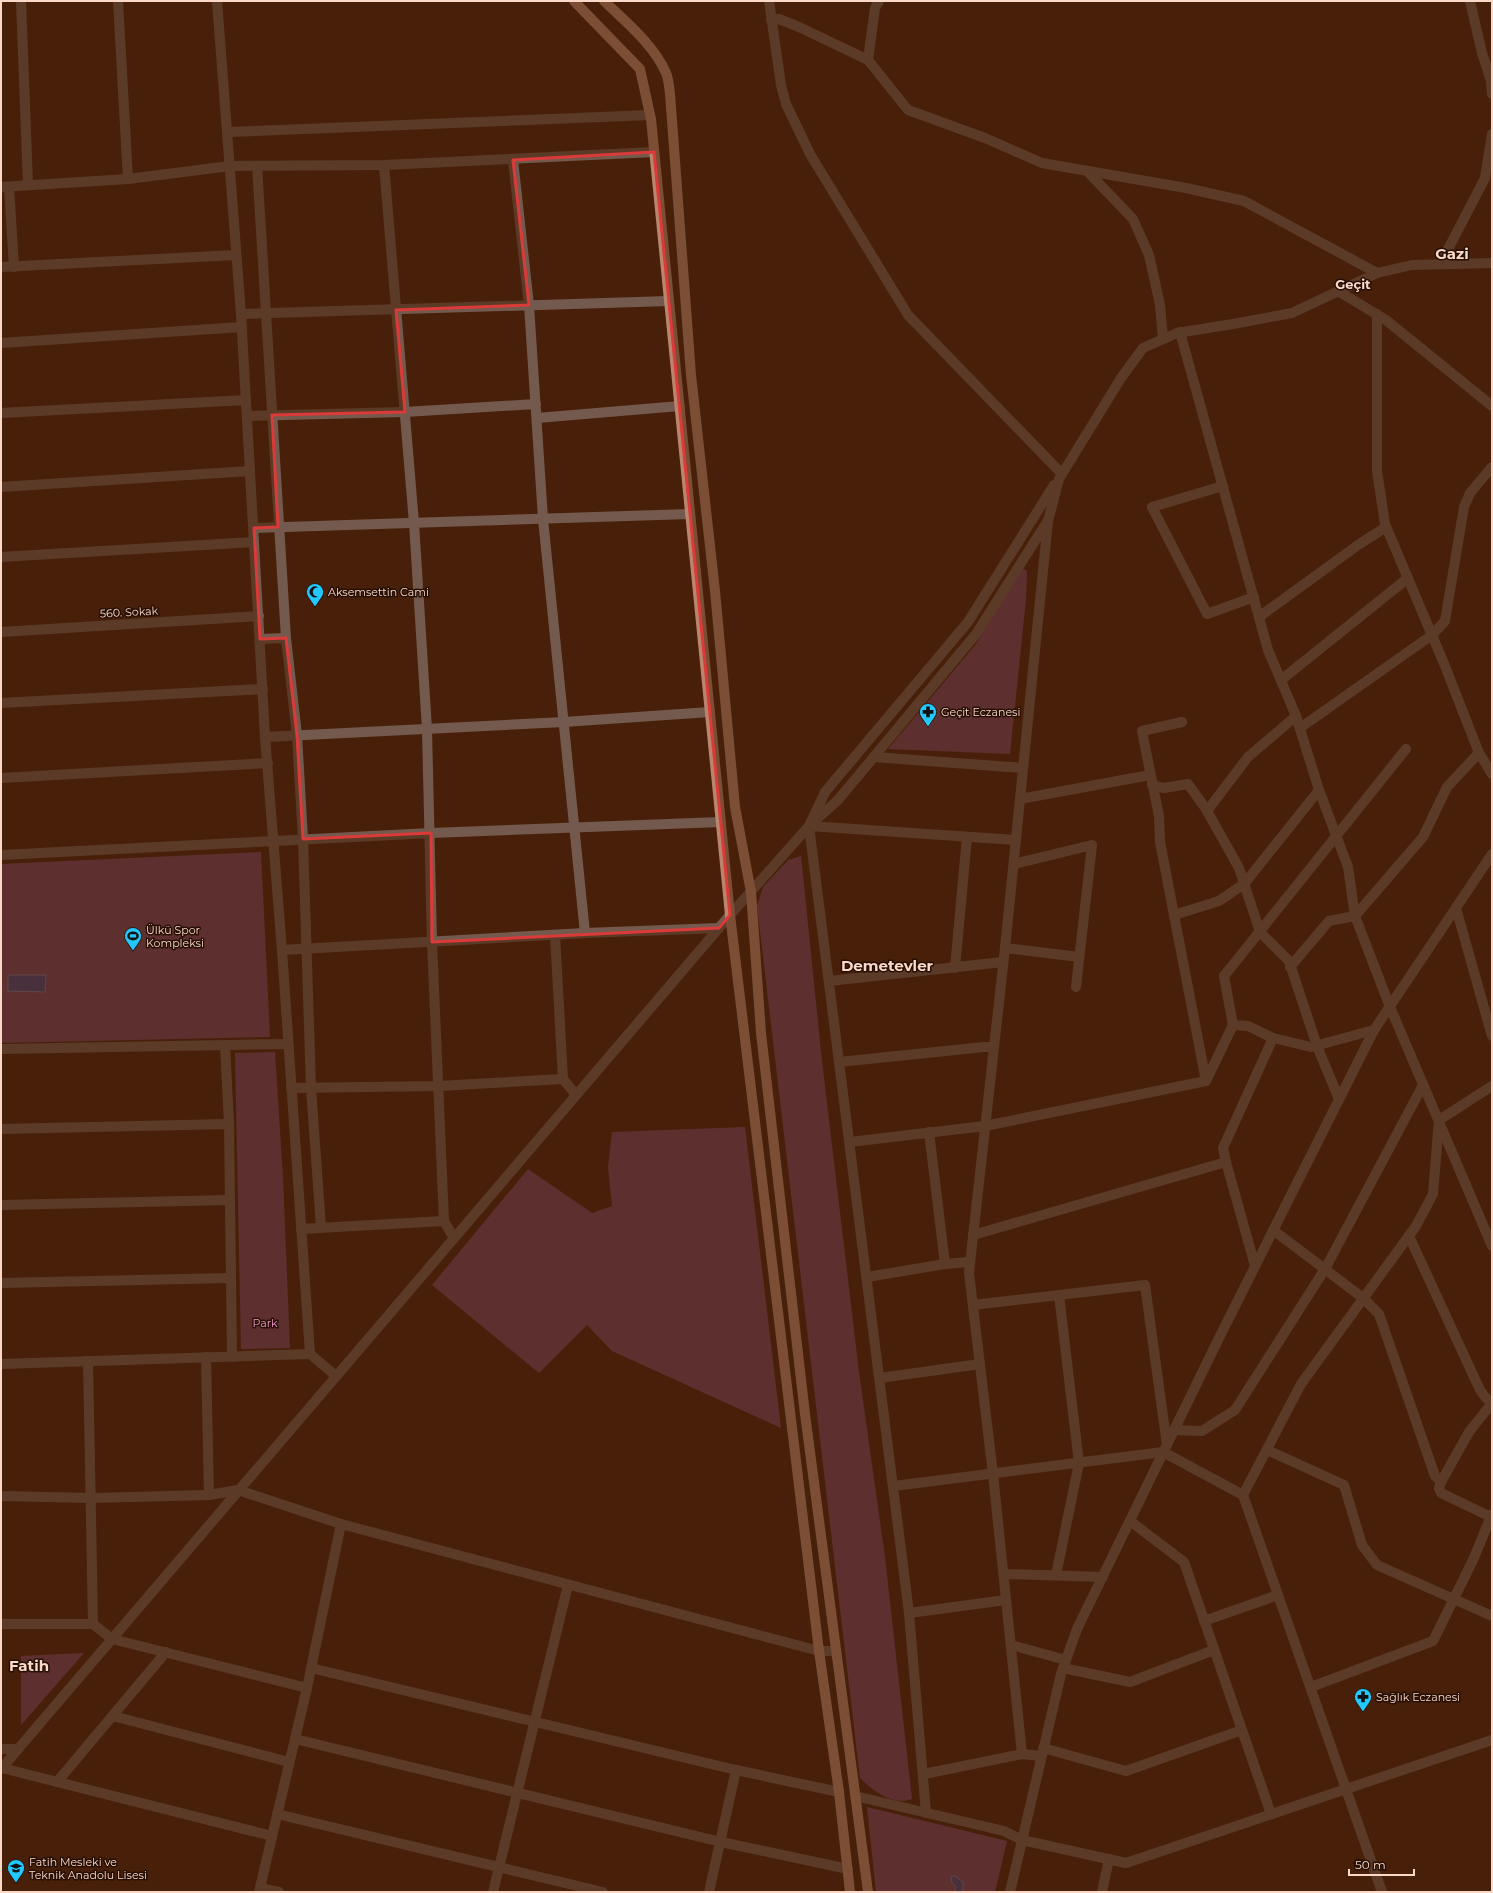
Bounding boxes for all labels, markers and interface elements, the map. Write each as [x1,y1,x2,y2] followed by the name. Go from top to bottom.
[1435,244,1469,263] district label: Gazi
[1335,276,1371,292] district label: Geçit
[305,582,325,607] mosque icon: Aksemsettin Cami
[328,585,429,599] place label: Aksemsettin Cami
[99,603,159,621] street label: 560. Sokak
[918,702,938,727] pharmacy icon: Geçit Eczanesi
[941,705,1020,719] place label: Geçit Eczanesi
[146,923,204,950] place label: Ülkü Spor Kompleksi
[123,926,143,951] sports icon: Ülkü Spor Kompleksi
[841,956,934,975] district label: Demetevler
[252,1316,278,1330] park label: Park
[9,1656,49,1675] district label: Fatih
[1353,1687,1373,1712] pharmacy icon: Sağlık Eczanesi
[1376,1690,1460,1704] place label: Sağlık Eczanesi
[1349,1851,1414,1877] scale bar
[29,1855,147,1882] place label: Fatih Mesleki ve Teknik Anadolu Lisesi
[1355,1857,1386,1872] text: 50 m
[6,1858,26,1883] school or university icon: Fatih Mesleki ve Teknik Anadolu Lisesi

